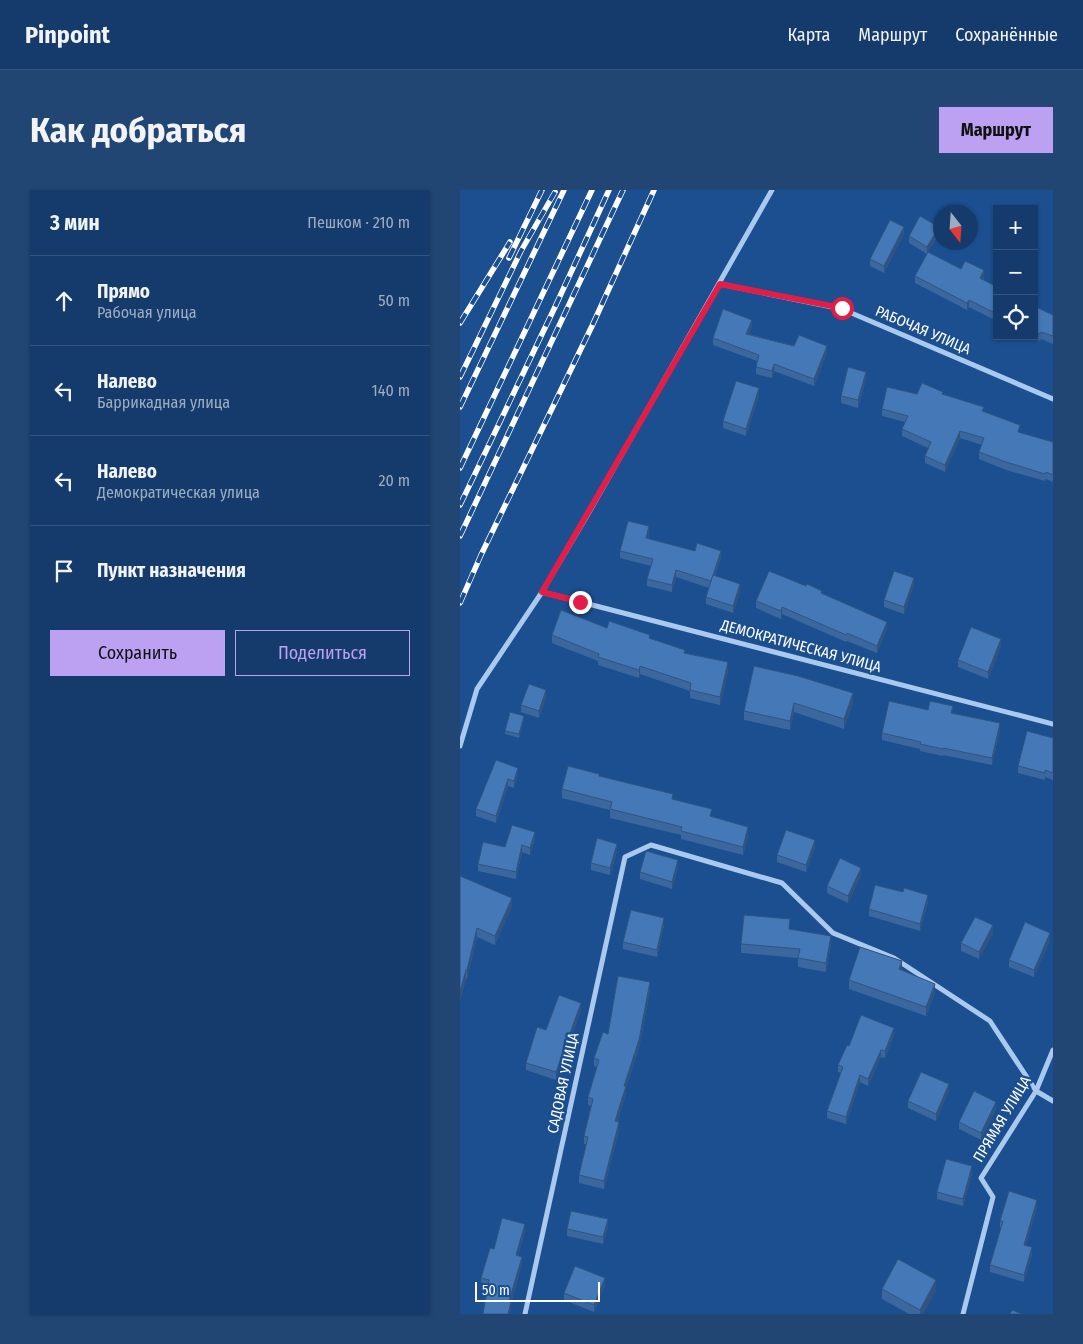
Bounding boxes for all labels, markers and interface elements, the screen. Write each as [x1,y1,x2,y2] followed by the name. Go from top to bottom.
[25,21,110,49] text: Pinpoint
[787,24,830,46] text: Карта
[858,24,927,46] text: Маршрут
[955,24,1058,46] text: Сохранённые
[939,107,1053,153] button: Маршрут
[30,109,247,151] text: Как добраться
[933,205,978,250] north arrow
[993,205,1038,340] map controls
[993,205,1038,250] button: +
[50,210,100,236] text: 3 мин
[307,213,410,232] text: Пешком · 210 m
[993,250,1038,295] button: −
[97,280,150,303] text: Прямо
[50,287,78,315] icon: ahead
[378,291,410,310] text: 50 m
[993,295,1038,340] button: locate
[831,297,854,320] route start
[873,302,973,358] street label: РАБОЧАЯ УЛИЦА
[97,303,197,322] text: Рабочая улица
[97,370,157,393] text: Налево
[50,377,78,405] icon: left
[372,381,410,400] text: 140 m
[97,393,230,412] text: Баррикадная улица
[97,460,157,483] text: Налево
[50,467,78,495] icon: left
[379,471,410,490] text: 20 m
[97,483,260,502] text: Демократическая улица
[50,557,78,585] icon: arrive
[97,559,246,582] text: Пункт назначения
[569,591,592,614] route end
[718,616,883,676] street label: ДЕМОКРАТИЧЕСКАЯ УЛИЦА
[50,630,225,676] button: Сохранить
[235,630,410,676] button: Поделиться
[544,1031,583,1135] street label: САДОВАЯ УЛИЦА
[969,1073,1035,1165] street label: ПРЯМАЯ УЛИЦА
[475,1279,600,1302] scale bar
[482,1282,510,1299] text: 50 m

